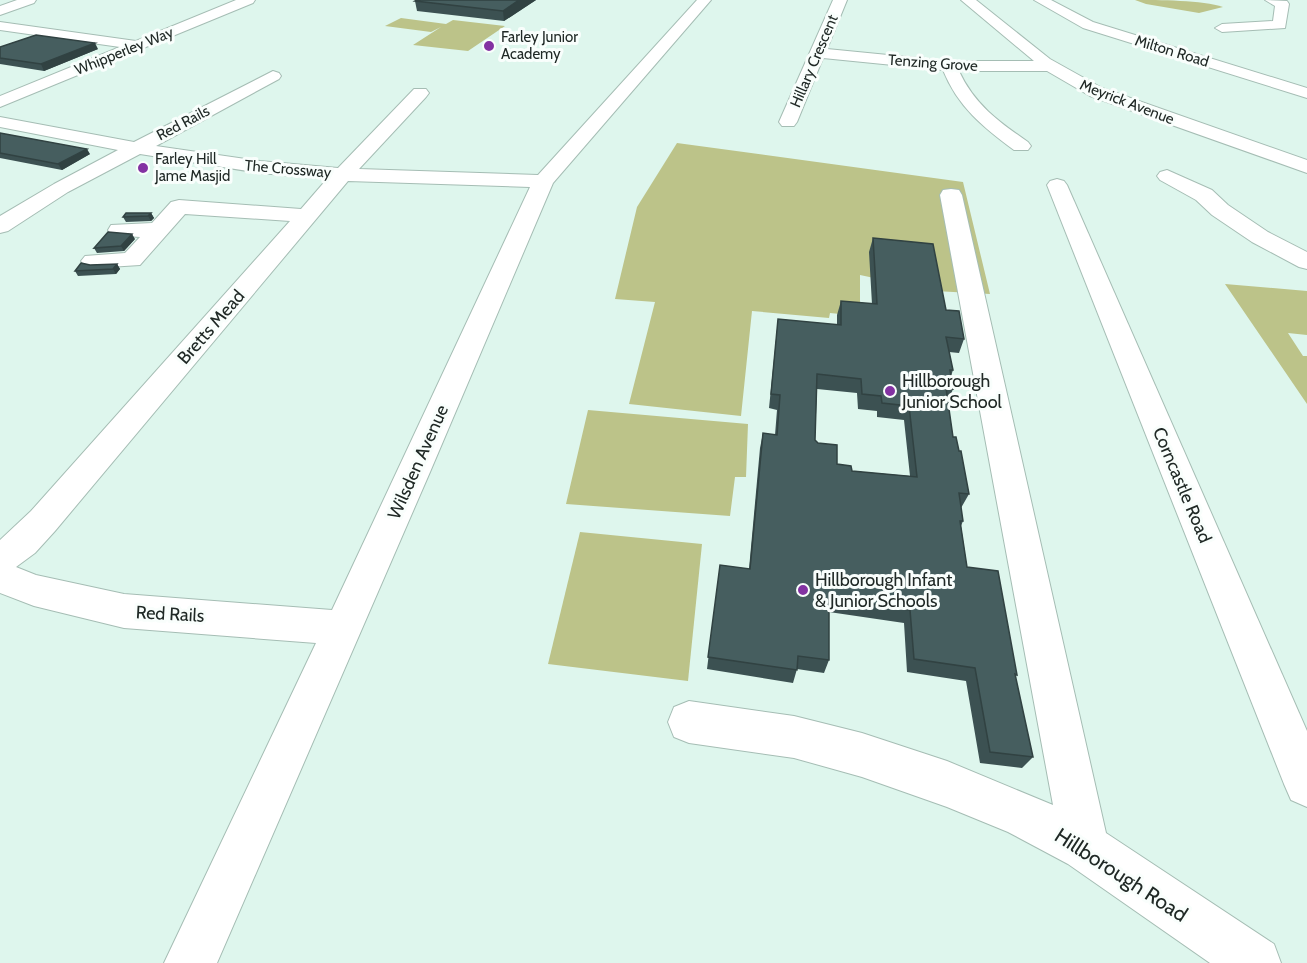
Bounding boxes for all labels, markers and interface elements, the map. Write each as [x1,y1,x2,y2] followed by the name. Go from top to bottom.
[786,12,842,110] street label: Hillary Crescent
[72,23,176,79] street label: Whipperley Way
[501,28,578,63] place label: Farley Junior Academy
[1133,31,1211,71] street label: Milton Road
[482,39,496,53] marker: Farley Junior Academy
[888,51,979,75] street label: Tenzing Grove
[1077,76,1177,128] street label: Meyrick Avenue
[154,102,212,144] street label: Red Rails
[154,150,230,185] place label: Farley Hill Jame Masjid
[244,156,332,182] street label: The Crossway
[136,161,150,175] marker: Farley Hill Jame Masjid
[173,285,249,369] street label: Bretts Mead
[901,370,1003,413] place label: Hillborough Junior School
[883,384,897,398] marker: Hillborough Junior School
[383,401,453,523] street label: Wilsden Avenue
[1148,424,1216,546] street label: Corncastle Road
[815,569,952,612] place label: Hillborough Infant & Junior Schools
[796,583,810,597] marker: Hillborough Infant & Junior Schools
[135,601,205,627] street label: Red Rails
[1050,822,1192,927] street label: Hillborough Road

